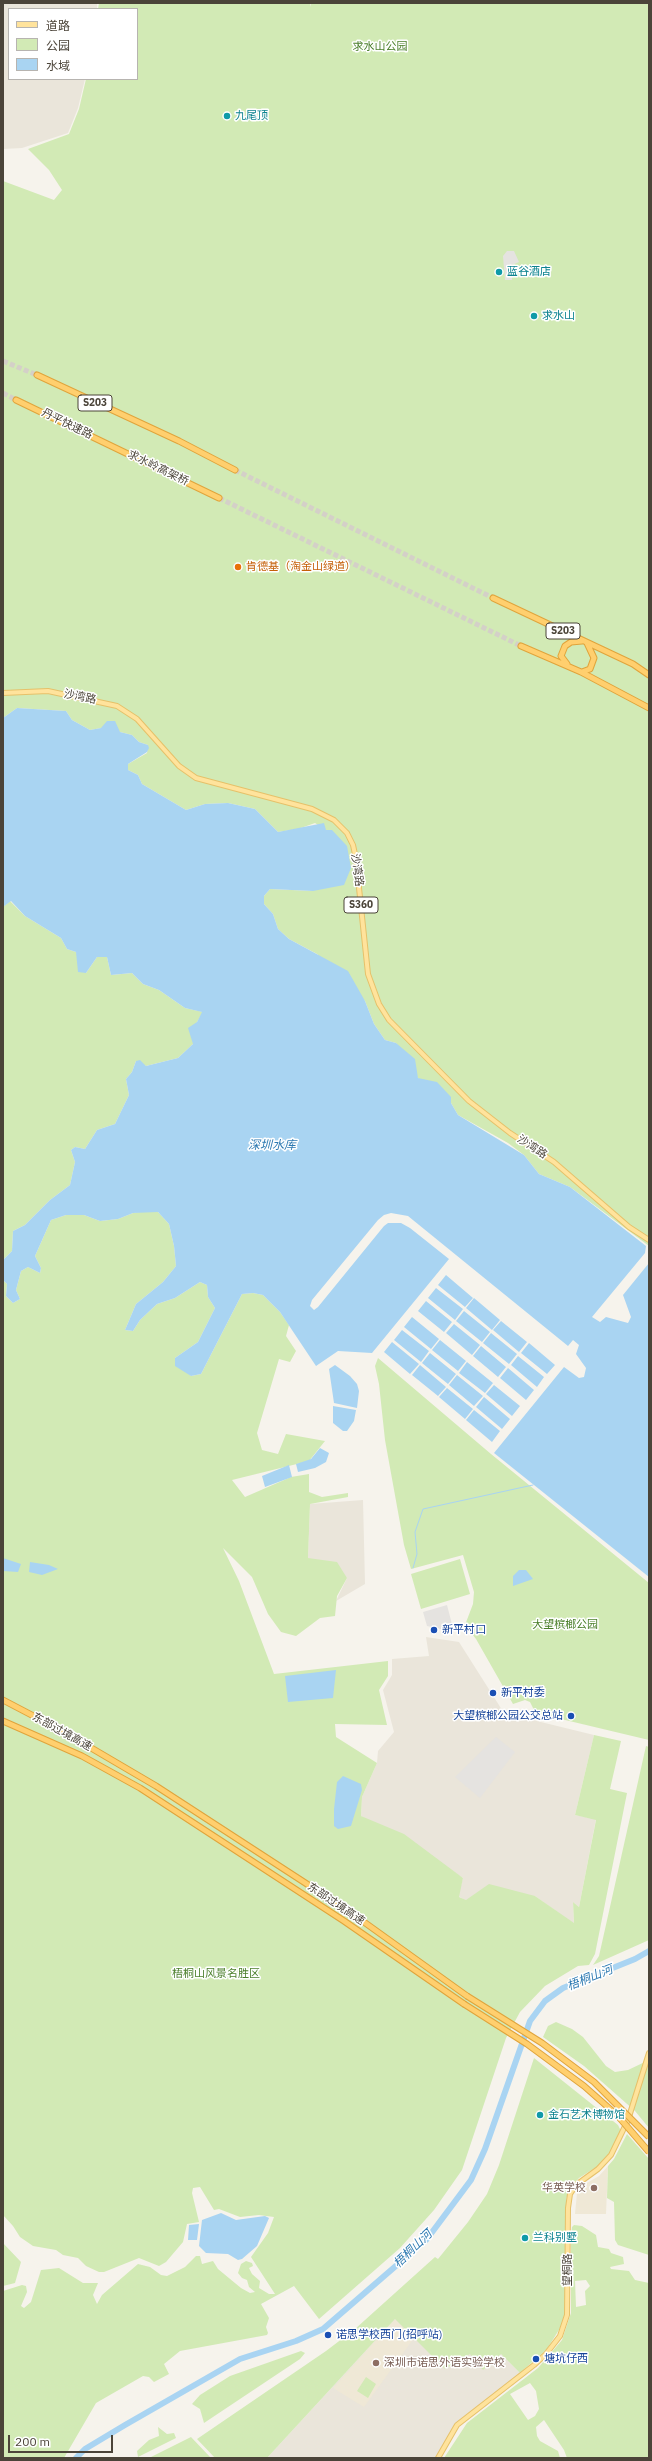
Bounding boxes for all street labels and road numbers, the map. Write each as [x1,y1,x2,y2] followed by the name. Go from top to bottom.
[78,395,112,411] road number: S203
[39,406,95,442] street label: 丹平快速路
[125,448,191,488] street label: 求水岭高架桥
[546,623,580,639] road number: S203
[63,687,97,707] street label: 沙湾路
[348,853,366,887] street label: 沙湾路
[344,897,378,913] road number: S360
[515,1132,549,1162] street label: 沙湾路
[30,1710,94,1754] street label: 东部过境高速
[305,1880,367,1928] street label: 东部过境高速
[561,2254,575,2286] street label: 望桐路

